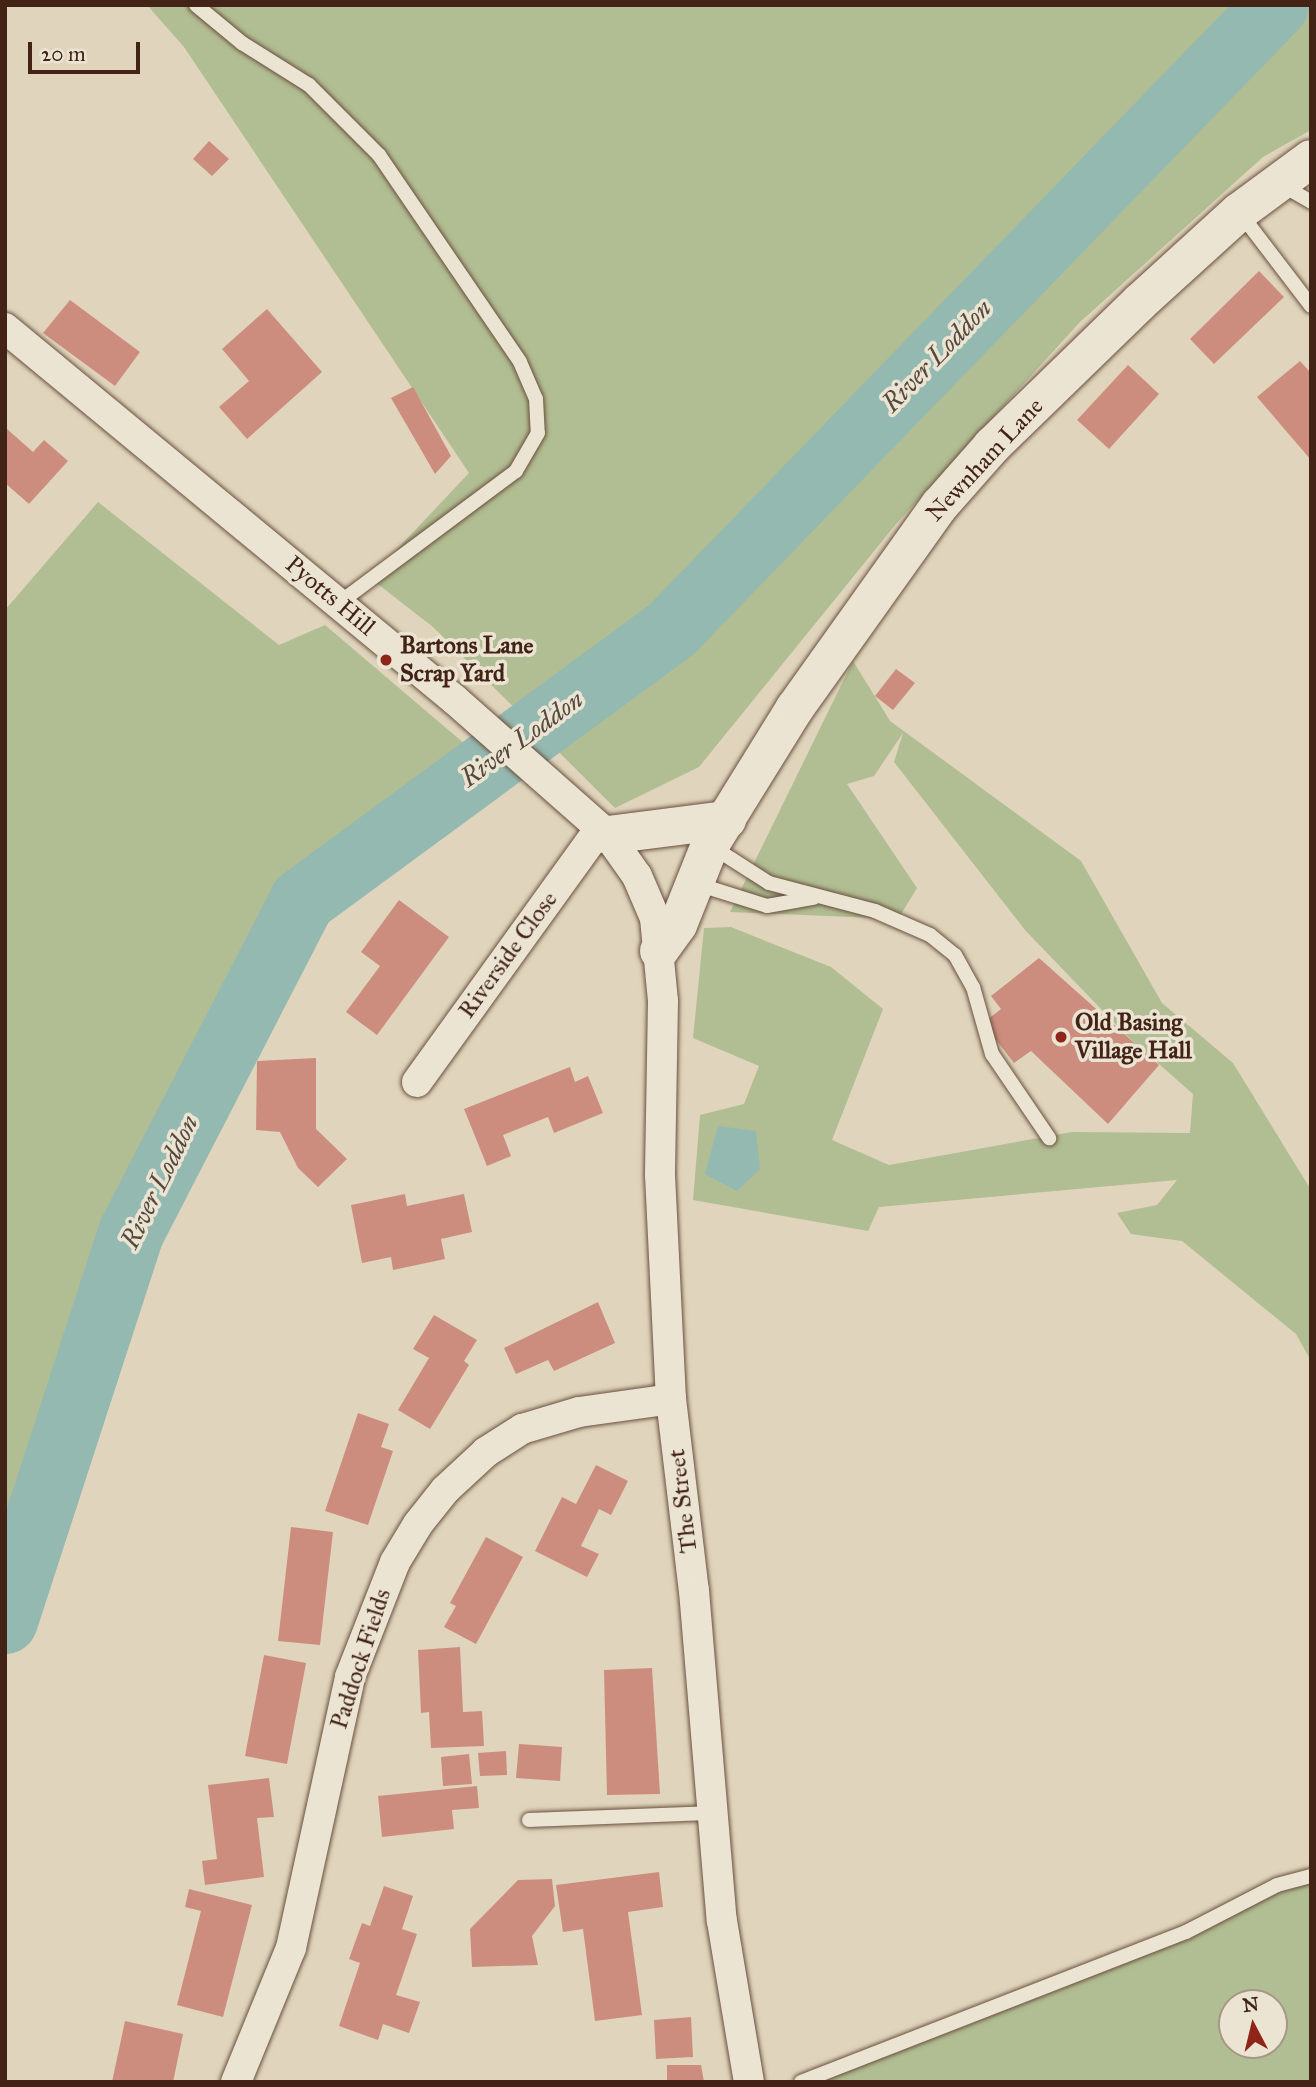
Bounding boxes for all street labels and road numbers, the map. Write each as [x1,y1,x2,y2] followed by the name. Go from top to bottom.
[920,392,1050,528] street label: Newnham Lane
[279,550,381,642] street label: Pyotts Hill
[452,886,564,1024] street label: Riverside Close
[662,1447,704,1555] street label: The Street
[325,1585,397,1733] street label: Paddock Fields

